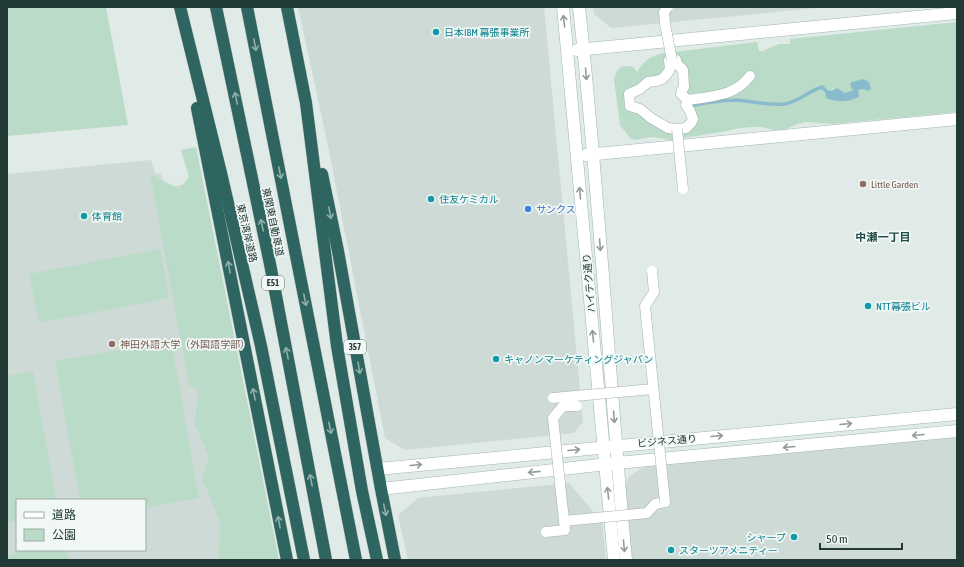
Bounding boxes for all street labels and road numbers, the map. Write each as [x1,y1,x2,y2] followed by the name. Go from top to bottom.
[260,187,286,257] street label: 東関東自動車道
[235,203,259,263] street label: 東京湾岸道路
[581,253,597,313] street label: ハイテク通り
[262,276,284,290] road number: E51
[344,340,366,354] road number: 357
[637,433,697,449] street label: ビジネス通り

